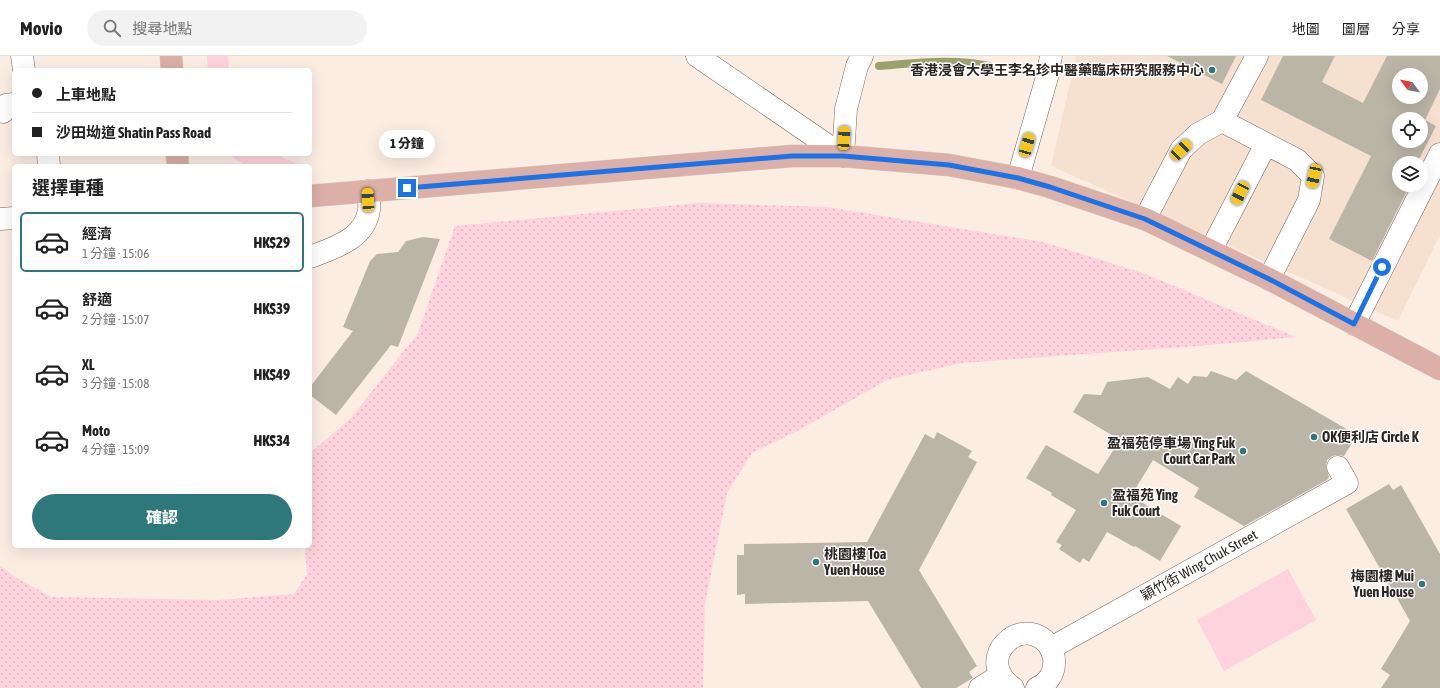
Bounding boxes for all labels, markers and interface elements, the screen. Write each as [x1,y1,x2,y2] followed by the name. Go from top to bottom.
[87,10,367,46] search box
[20,17,63,39] text: Movio
[101,17,123,39] icon: search
[133,20,193,37] text: 搜尋地點
[1292,21,1320,37] text: 地圖
[1342,21,1370,37] text: 圖層
[1392,21,1420,37] text: 分享
[910,62,1204,78] place label: 香港浸會大學王李名珍中醫藥臨床研究服務中心
[1207,65,1217,75] marker: 香港浸會大學王李名珍中醫藥臨床研究服務中心
[1392,68,1428,104] north arrow
[1392,68,1428,192] map controls
[56,86,116,103] text: 上車地點
[1392,112,1428,148] button: locate
[56,124,211,141] text: 沙田坳道 Shatin Pass Road
[837,126,851,150] car
[379,130,435,158] callout: 1 分鐘
[1018,132,1036,158] car
[390,136,424,151] text: 1 分鐘
[1168,137,1194,163] car
[1392,156,1428,192] button: layers
[1306,163,1322,189] car
[32,177,104,198] text: 選擇車種
[398,179,416,197] route end
[1229,180,1251,206] car
[361,188,375,212] car
[34,224,70,260] icon: car
[82,225,112,242] text: 經濟
[254,234,290,251] text: HK$29
[82,246,149,261] text: 1 分鐘 · 15:06
[1373,258,1391,276] route start
[34,290,70,326] icon: car
[82,291,112,308] text: 舒適
[254,300,290,317] text: HK$39
[82,312,149,327] text: 2 分鐘 · 15:07
[34,356,70,392] icon: car
[82,356,95,373] text: XL
[254,366,290,383] text: HK$49
[82,376,149,391] text: 3 分鐘 · 15:08
[34,422,70,458] icon: car
[82,422,110,439] text: Moto
[1322,429,1419,445] place label: OK便利店 Circle K
[254,432,290,449] text: HK$34
[1309,432,1319,442] marker: OK便利店 Circle K
[1107,435,1236,467] place label: 盈福苑停車場 Ying Fuk Court Car Park
[82,442,149,457] text: 4 分鐘 · 15:09
[1238,446,1248,456] marker: 盈福苑停車場 Ying Fuk Court Car Park
[1112,487,1179,519] place label: 盈福苑 Ying Fuk Court
[32,494,292,540] button: 確認
[1099,498,1109,508] marker: 盈福苑 Ying Fuk Court
[1138,526,1260,604] street label: 穎竹街 Wing Chuk Street
[823,546,887,578] place label: 桃園樓 Toa Yuen House
[811,557,821,567] marker: 桃園樓 Toa Yuen House
[1351,568,1414,600] place label: 梅園樓 Mui Yuen House
[1417,579,1427,589] marker: 梅園樓 Mui Yuen House

